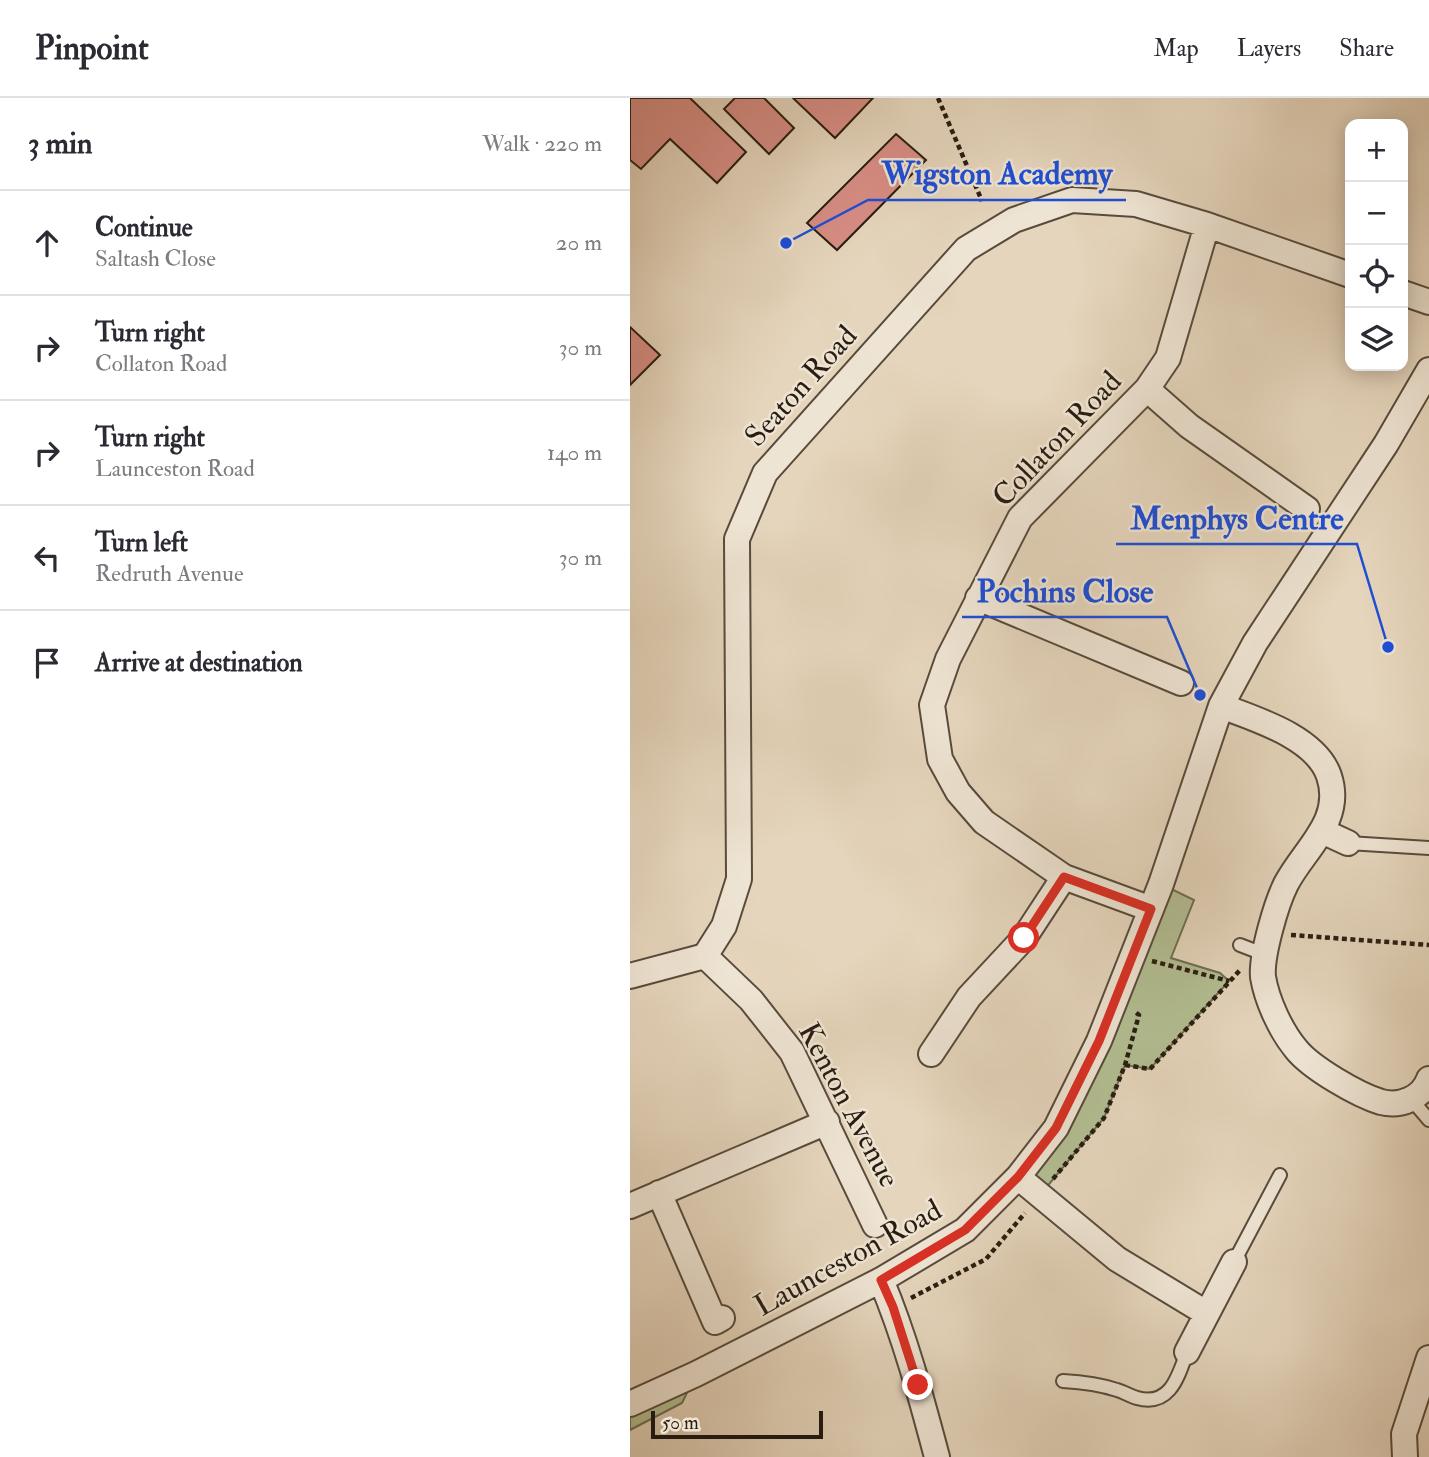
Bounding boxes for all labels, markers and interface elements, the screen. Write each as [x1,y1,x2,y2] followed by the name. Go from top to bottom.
[35,28,149,69] text: Pinpoint
[1154,33,1199,64] text: Map
[1237,33,1301,64] text: Layers
[1339,33,1394,64] text: Share
[1345,119,1408,371] map controls
[1345,119,1408,182] button: +
[28,125,93,162] text: 3 min
[482,129,602,158] text: Walk · 220 m
[868,147,1126,200] callout: Wigston Academy
[881,154,1113,194] text: Wigston Academy
[1345,182,1408,245] button: −
[95,212,193,244] text: Continue
[28,224,66,262] icon: ahead
[556,228,602,257] text: 20 m
[95,244,216,273] text: Saltash Close
[1345,245,1408,308] button: locate
[1345,308,1408,371] button: layers
[95,317,205,349] text: Turn right
[737,318,865,454] street label: Seaton Road
[28,329,66,367] icon: right
[559,333,602,362] text: 30 m
[95,349,227,378] text: Collaton Road
[985,363,1130,515] street label: Collaton Road
[95,422,205,454] text: Turn right
[28,434,66,472] icon: right
[547,438,602,467] text: 140 m
[95,454,255,483] text: Launceston Road
[1116,491,1357,544] callout: Menphys Centre
[1129,499,1344,539] text: Menphys Centre
[95,527,188,559] text: Turn left
[28,539,66,577] icon: left
[559,543,602,572] text: 30 m
[95,559,244,588] text: Redruth Avenue
[962,564,1167,617] callout: Pochins Close
[977,572,1154,612] text: Pochins Close
[28,644,66,682] icon: arrive
[95,647,303,679] text: Arrive at destination
[1008,922,1039,953] route start
[790,1016,908,1194] street label: Kenton Avenue
[748,1191,948,1325] street label: Launceston Road
[902,1369,933,1400] route end
[651,1408,822,1440] scale bar
[662,1411,699,1435] text: 50 m

